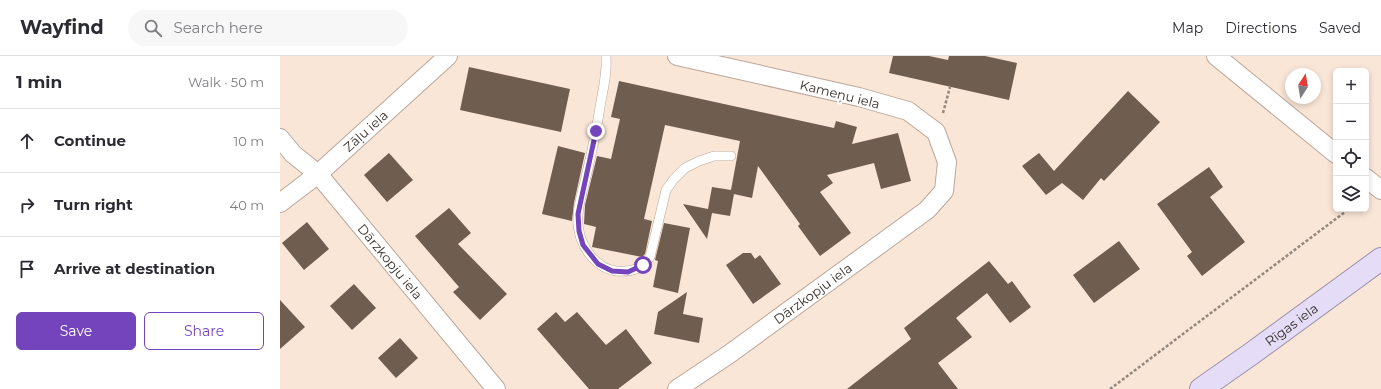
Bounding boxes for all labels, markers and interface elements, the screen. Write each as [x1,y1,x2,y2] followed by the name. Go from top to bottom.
[128,10,408,46] search box
[20,16,104,39] text: Wayfind
[142,17,164,39] icon: search
[174,18,263,37] text: Search here
[1172,19,1203,37] text: Map
[1225,19,1297,37] text: Directions
[1319,19,1361,37] text: Saved
[1285,68,1321,104] north arrow
[1333,68,1369,212] map controls
[1333,68,1369,104] button: +
[16,72,62,92] text: 1 min
[188,74,264,90] text: Walk · 50 m
[798,76,882,114] street label: Kameņu iela
[1333,104,1369,140] button: −
[340,107,391,155] street label: Zāļu iela
[587,122,605,140] route end
[16,130,38,152] icon: ahead
[54,131,126,150] text: Continue
[234,133,264,149] text: 10 m
[1333,140,1369,176] button: locate
[1333,176,1369,212] button: layers
[16,194,38,216] icon: right
[54,195,133,214] text: Turn right
[230,197,264,213] text: 40 m
[354,220,426,302] street label: Dārzkopju iela
[634,256,652,274] route start
[16,258,38,280] icon: arrive
[54,259,215,278] text: Arrive at destination
[770,259,855,327] street label: Dārzkopju iela
[1262,300,1321,349] street label: Rīgas iela
[16,312,136,350] button: Save
[144,312,264,350] button: Share

